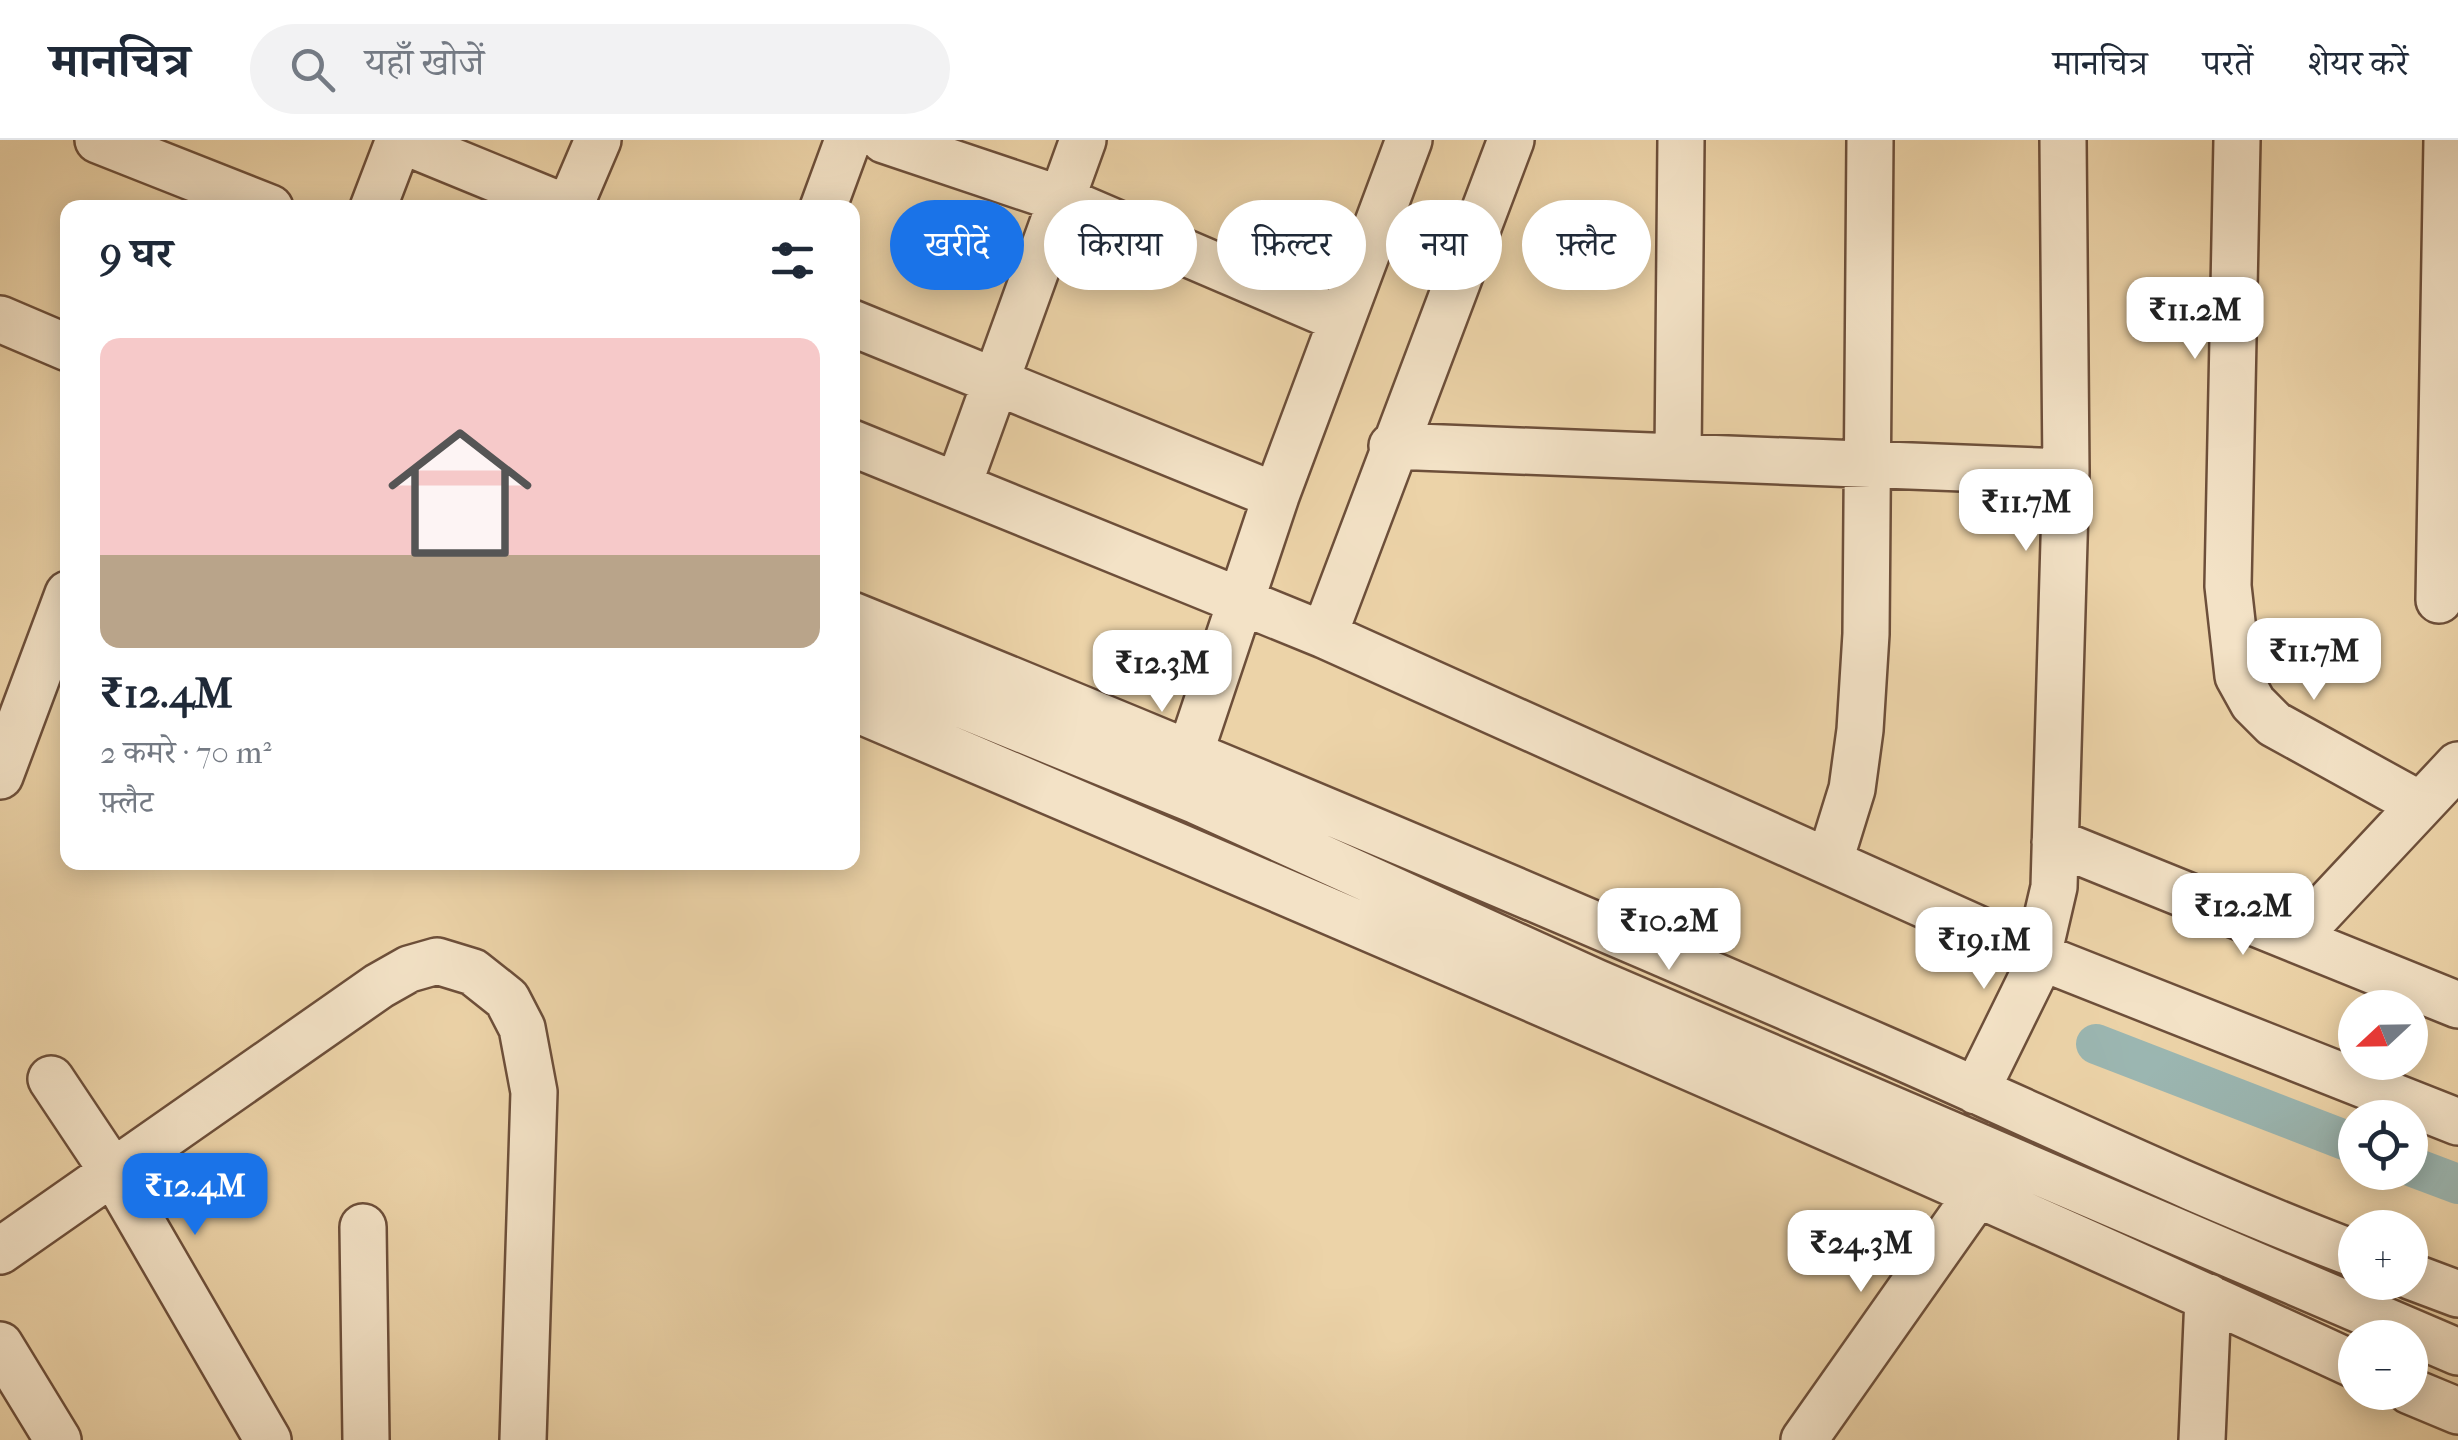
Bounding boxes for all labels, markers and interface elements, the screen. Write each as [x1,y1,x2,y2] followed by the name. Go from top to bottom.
[250,24,950,114] search box
[50,33,190,89] text: मानचित्र
[365,40,484,85] text: यहाँ खोजें
[285,42,340,97] icon: search
[2053,43,2148,84] text: मानचित्र
[2203,43,2253,84] text: परतें
[2308,43,2408,84] text: शेयर करें
[890,200,1024,290] chip: खरीदें
[1044,200,1197,290] chip: किराया
[1217,200,1366,290] chip: फ़िल्टर
[1386,200,1502,290] chip: नया
[1522,200,1651,290] chip: फ़्लैट
[100,229,173,278] text: 9 घर
[765,233,820,288] icon: filters
[2114,277,2276,362] pin: ₹11.2M
[2149,291,2241,328] text: ₹11.2M
[370,403,550,583] icon: home
[1945,469,2107,554] pin: ₹11.7M
[1981,483,2071,520] text: ₹11.7M
[2233,618,2395,703] pin: ₹11.7M
[1081,630,1243,715] pin: ₹12.3M
[2269,632,2359,669] text: ₹11.7M
[1115,644,1209,681] text: ₹12.3M
[100,669,233,718] text: ₹12.4M
[100,734,271,771] text: 2 कमरे · 70 m²
[100,784,153,821] text: फ़्लैट
[2162,873,2324,958] pin: ₹12.2M
[2194,887,2292,924] text: ₹12.2M
[1588,888,1750,973] pin: ₹10.2M
[1620,902,1718,939] text: ₹10.2M
[1903,907,2065,992] pin: ₹19.1M
[1937,921,2031,958] text: ₹19.1M
[2338,990,2428,1080] north arrow
[2338,990,2428,1410] map controls
[2338,1100,2428,1190] button: locate
[114,1153,276,1238] pin: ₹12.4M
[144,1167,246,1204] text: ₹12.4M
[1780,1210,1942,1295] pin: ₹24.3M
[2338,1210,2428,1300] button: +
[1810,1224,1912,1261] text: ₹24.3M
[2338,1320,2428,1410] button: −

